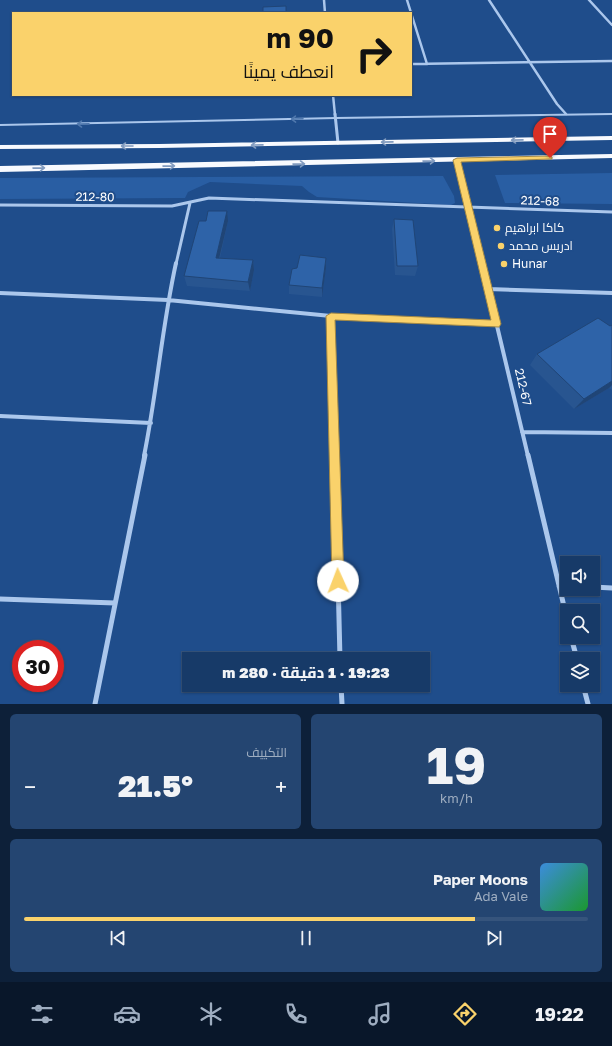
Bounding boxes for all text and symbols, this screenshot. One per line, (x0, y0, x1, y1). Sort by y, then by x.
text: 90 m (266, 21, 334, 54)
icon: right (348, 28, 400, 80)
text: انعطف يمينًا (243, 60, 334, 82)
one-way arrow (291, 115, 304, 123)
pin (533, 117, 567, 158)
one-way arrow (77, 120, 90, 127)
icon: arrive (539, 123, 561, 145)
one-way arrow (511, 136, 524, 144)
one-way arrow (381, 138, 394, 146)
one-way arrow (251, 141, 264, 148)
one-way arrow (121, 142, 134, 150)
one-way arrow (422, 157, 435, 165)
one-way arrow (292, 160, 305, 167)
one-way arrow (162, 162, 175, 170)
one-way arrow (32, 164, 45, 172)
street label: 212-80 (75, 189, 115, 204)
street label: 212-68 (520, 192, 560, 209)
place label: کاکا ابراهيم (505, 220, 564, 236)
marker: کاکا ابراهيم (492, 223, 502, 233)
place label: ادريس محمد (509, 238, 573, 253)
marker: ادريس محمد (496, 241, 506, 251)
place label: Hunar (512, 256, 548, 271)
marker: Hunar (499, 259, 509, 269)
street label: 212-67 (512, 367, 535, 407)
map controls (560, 556, 600, 692)
button: sound (560, 556, 600, 596)
position arrow (317, 560, 359, 602)
button: search (560, 604, 600, 644)
speed limit sign: 30 (12, 640, 64, 692)
button: layers (560, 652, 600, 692)
text: 19:23 · 1 دقيقة · 280 m (222, 663, 390, 681)
text: 19 (427, 733, 486, 795)
text: التكييف (246, 744, 287, 760)
text: 21.5° (118, 768, 193, 804)
text: − (24, 773, 36, 800)
text: + (275, 773, 287, 800)
text: km/h (440, 790, 473, 806)
text: Paper Moons (433, 870, 528, 888)
text: Ada Vale (474, 888, 528, 904)
icon: previous (107, 927, 129, 949)
icon: pause (295, 927, 317, 949)
icon: next (483, 927, 505, 949)
icon: filters (28, 1000, 56, 1028)
icon: car (113, 1000, 141, 1028)
icon: climate (197, 1000, 225, 1028)
icon: phone (282, 1000, 310, 1028)
icon: music (366, 1000, 394, 1028)
icon: directions (451, 1000, 479, 1028)
text: 19:22 (535, 1003, 584, 1025)

